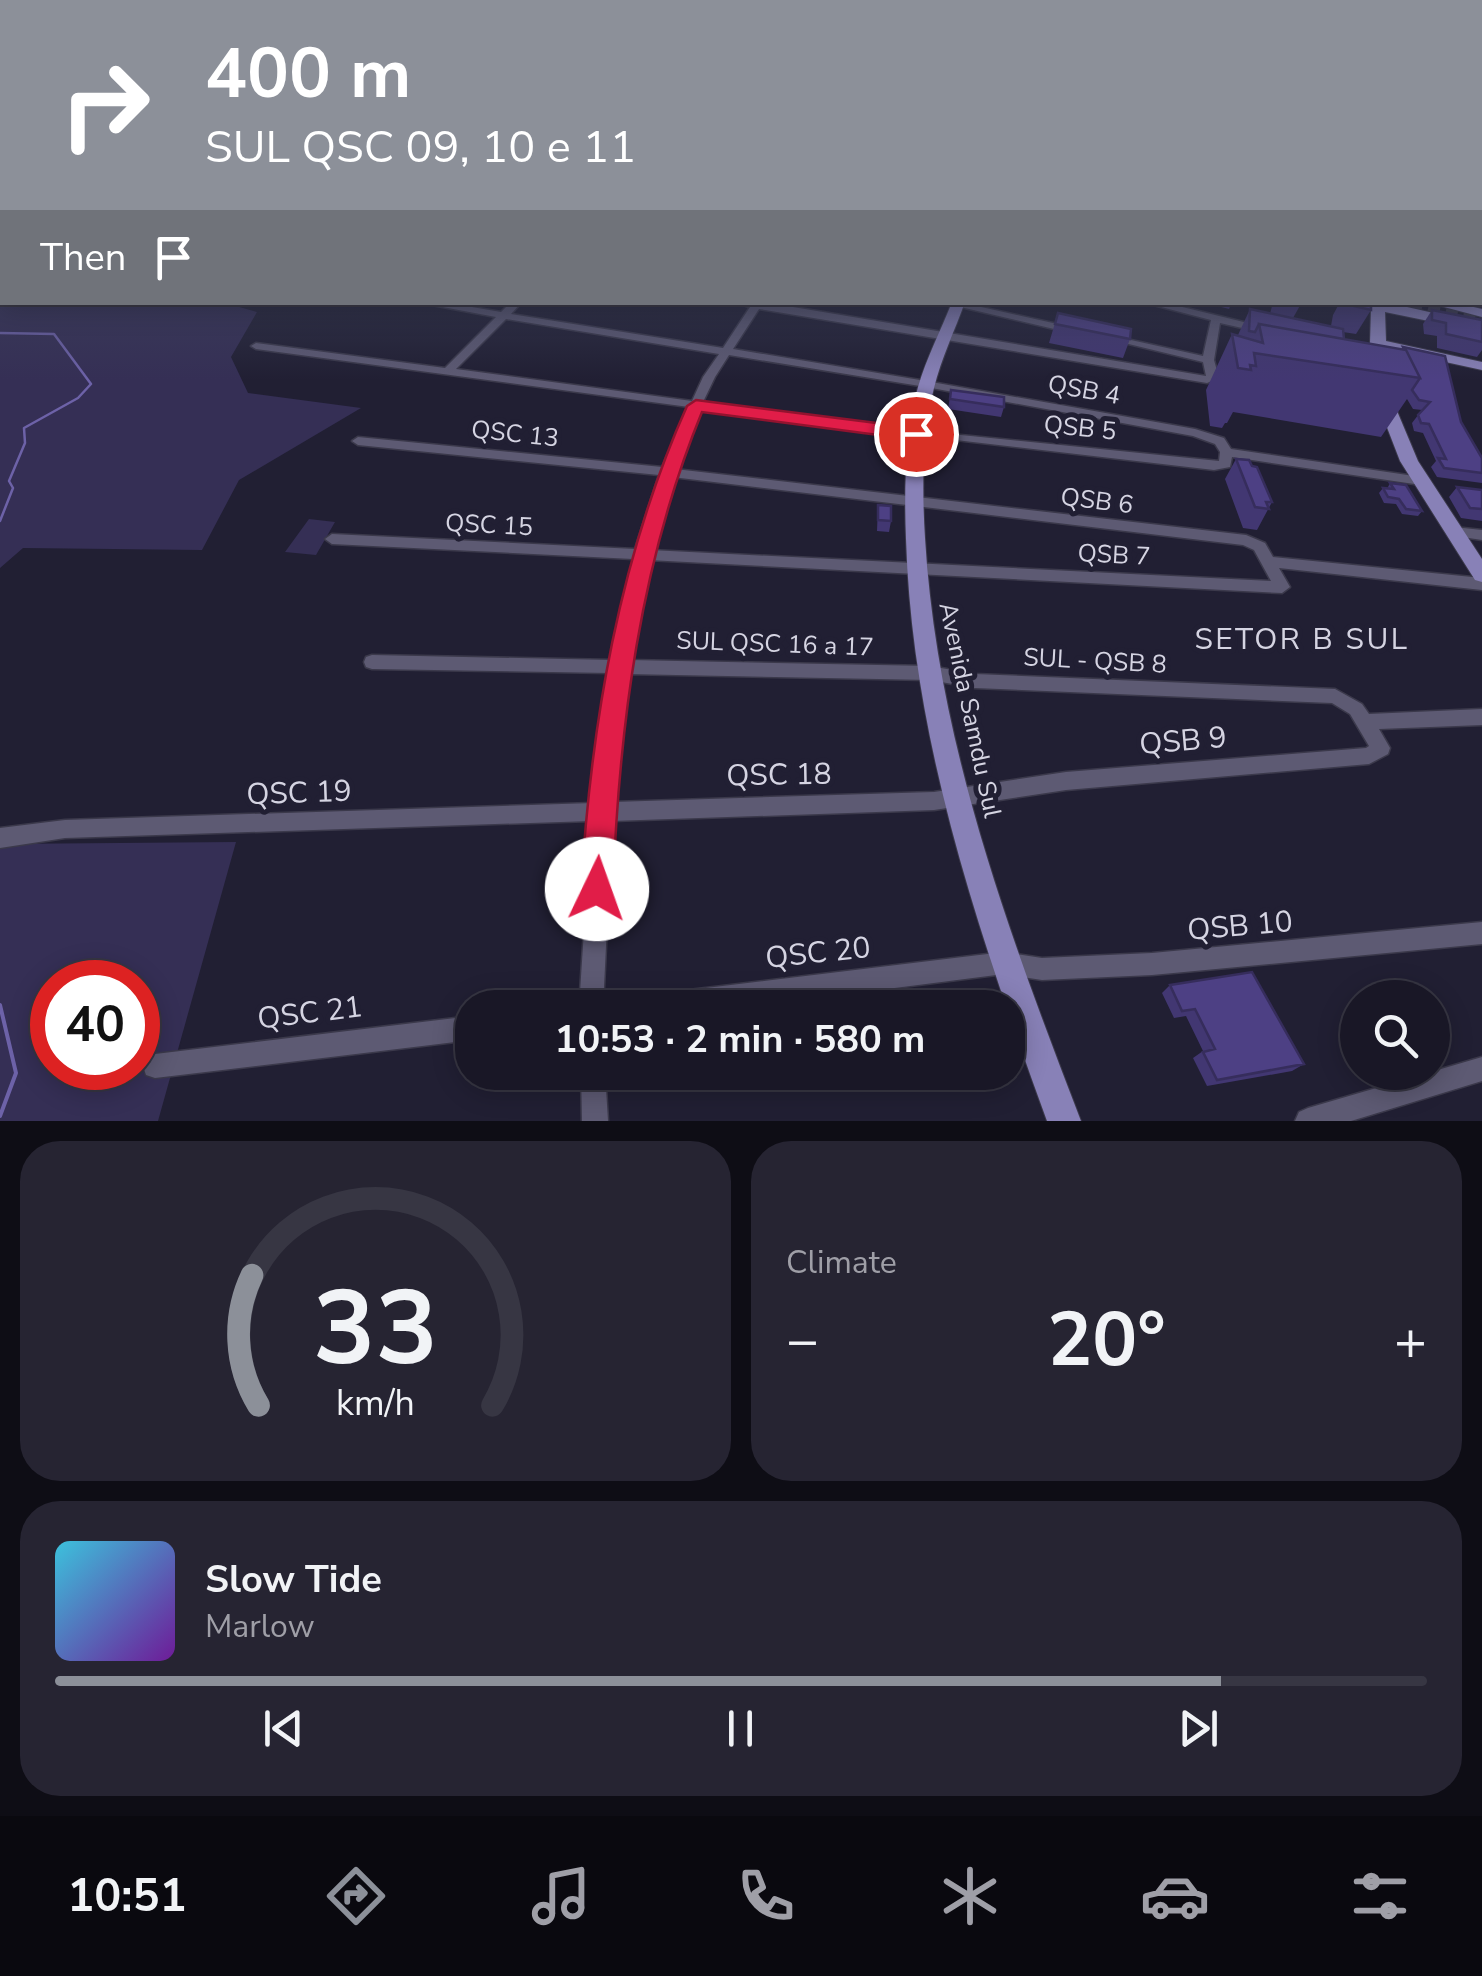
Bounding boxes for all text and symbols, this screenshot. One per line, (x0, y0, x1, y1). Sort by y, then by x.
text: 400 m (205, 26, 411, 122)
icon: right (40, 40, 170, 170)
text: SUL QSC 09, 10 e 11 (205, 117, 636, 178)
icon: arrive (146, 230, 201, 285)
text: Then (40, 232, 126, 283)
street label: QSB 4 (1045, 367, 1123, 413)
pin (874, 392, 959, 477)
icon: arrive (889, 407, 944, 462)
street label: QSB 5 (1042, 407, 1118, 449)
street label: QSC 13 (470, 413, 560, 455)
street label: QSB 6 (1059, 480, 1135, 522)
street label: QSC 15 (444, 506, 534, 544)
street label: QSB 7 (1077, 536, 1151, 574)
street label: Avenida Samdu Sul (931, 599, 1010, 822)
district label: SETOR B SUL (1194, 619, 1410, 660)
street label: SUL QSC 16 a 17 (676, 624, 874, 664)
street label: SUL - QSB 8 (1022, 640, 1168, 682)
street label: QSB 9 (1138, 717, 1228, 765)
street label: QSC 18 (726, 754, 832, 796)
street label: QSC 19 (246, 771, 352, 815)
position arrow (545, 837, 649, 941)
street label: QSB 10 (1186, 901, 1294, 951)
street label: QSC 20 (763, 927, 873, 979)
speed limit sign: 40 (30, 960, 160, 1090)
map controls (1340, 980, 1450, 1090)
button: search (1340, 980, 1450, 1090)
street label: QSC 21 (255, 986, 365, 1040)
text: 10:53 · 2 min · 580 m (555, 1014, 925, 1065)
text: Climate (786, 1241, 897, 1284)
text: 33 (313, 1258, 438, 1400)
text: 20° (1047, 1289, 1166, 1391)
text: − (786, 1303, 819, 1378)
text: + (1394, 1303, 1427, 1378)
text: km/h (336, 1379, 415, 1428)
text: Slow Tide (205, 1554, 382, 1605)
text: Marlow (205, 1605, 315, 1648)
icon: previous (256, 1701, 311, 1756)
icon: pause (713, 1701, 768, 1756)
icon: next (1171, 1701, 1226, 1756)
icon: directions (321, 1861, 391, 1931)
icon: music (526, 1861, 596, 1931)
icon: phone (731, 1861, 801, 1931)
icon: climate (935, 1861, 1005, 1931)
icon: car (1140, 1861, 1210, 1931)
icon: filters (1345, 1861, 1415, 1931)
text: 10:51 (67, 1866, 187, 1927)

